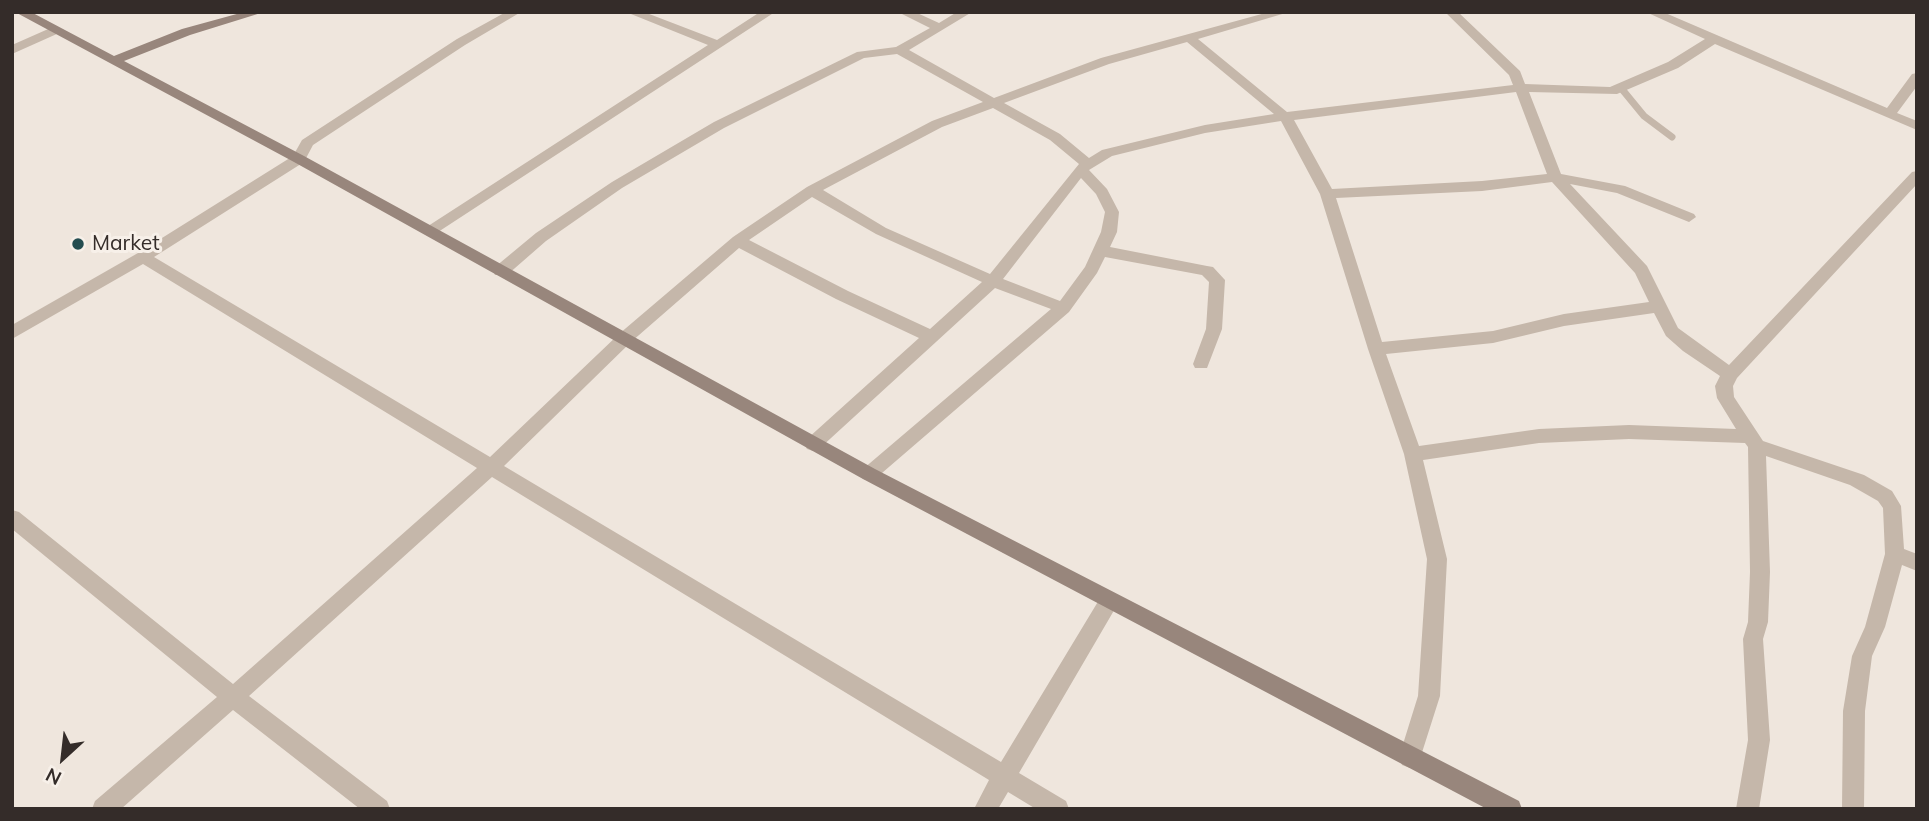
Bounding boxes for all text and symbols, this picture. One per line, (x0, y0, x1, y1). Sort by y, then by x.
place label: Market (92, 231, 160, 257)
marker: Market (70, 236, 86, 252)
north arrow (28, 723, 98, 793)
text: N (42, 763, 65, 791)

